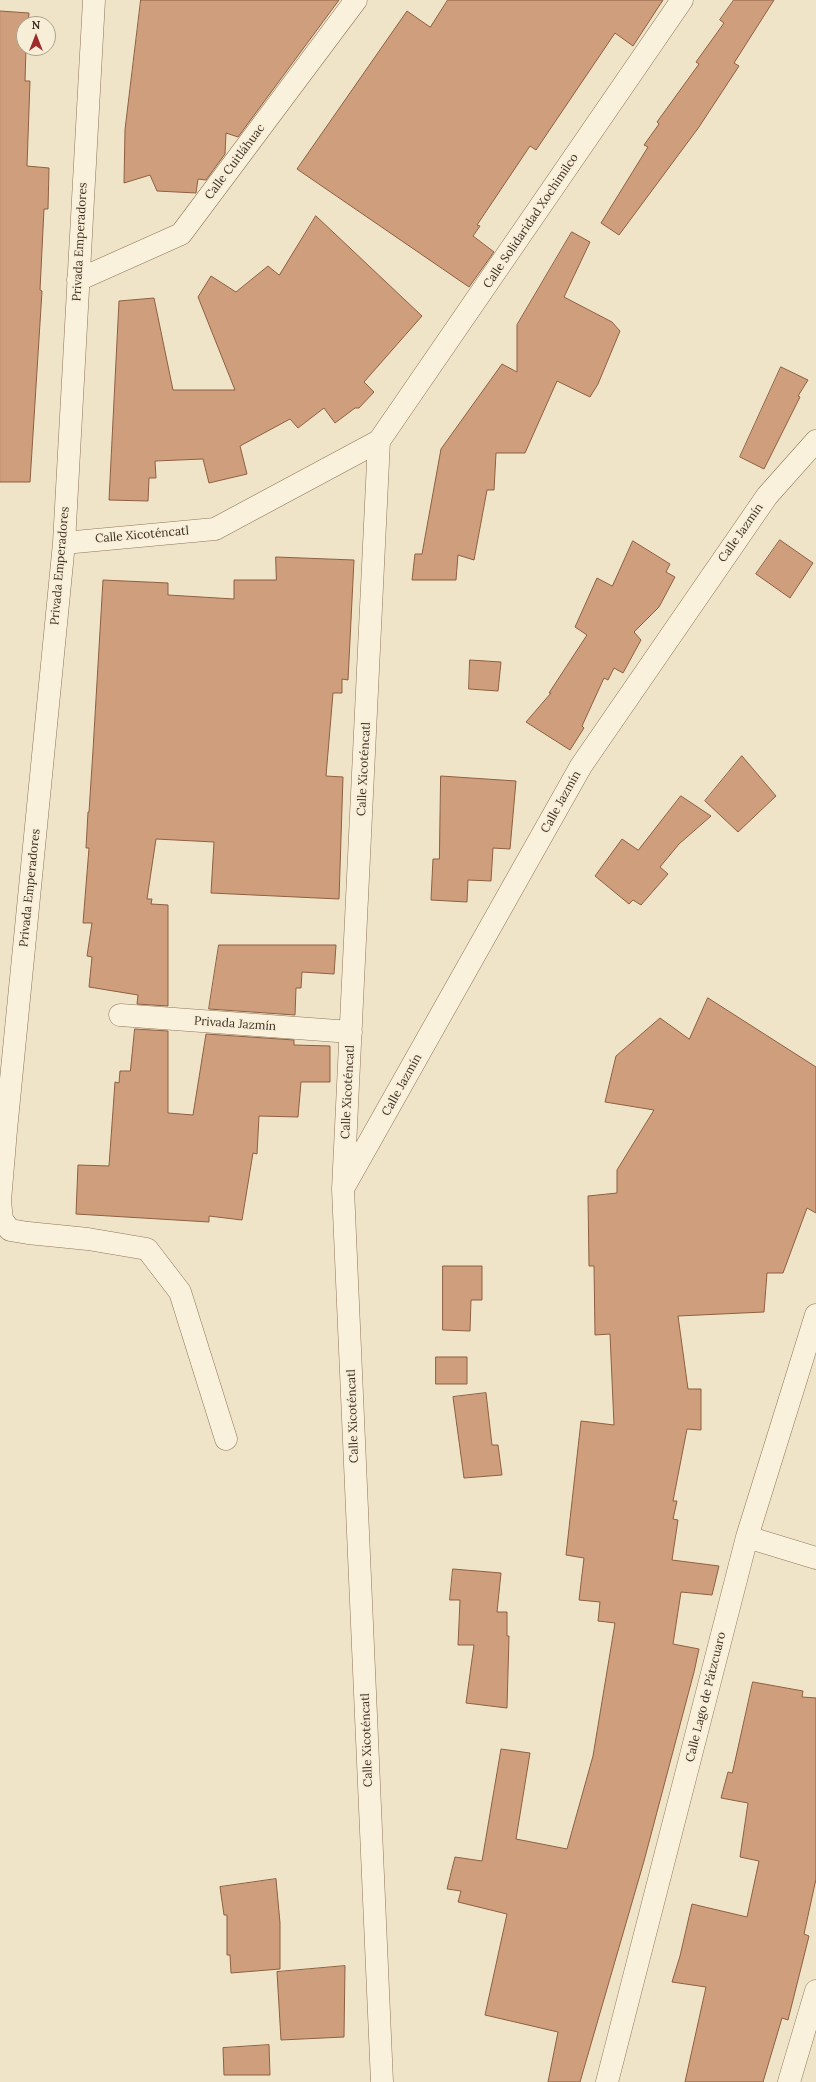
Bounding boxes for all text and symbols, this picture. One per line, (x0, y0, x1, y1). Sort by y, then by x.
north arrow (16, 16, 56, 56)
text: N (32, 18, 40, 32)
street label: Calle Cuitláhuac (202, 121, 268, 203)
street label: Calle Solidaridad Xochimilco (480, 151, 582, 291)
street label: Privada Emperadores (70, 182, 90, 302)
street label: Calle Jazmín (715, 501, 767, 565)
street label: Privada Emperadores (48, 506, 72, 626)
street label: Calle Xicoténcatl (95, 524, 189, 546)
street label: Calle Xicoténcatl (354, 722, 374, 816)
street label: Calle Jazmín (538, 768, 584, 836)
street label: Privada Emperadores (17, 828, 43, 948)
street label: Privada Jazmín (193, 1014, 277, 1034)
street label: Calle Xicoténcatl (338, 1045, 358, 1139)
street label: Calle Jazmín (379, 1051, 425, 1119)
street label: Calle Xicoténcatl (344, 1369, 362, 1463)
street label: Calle Lago de Pátzcuaro (683, 1630, 729, 1764)
street label: Calle Xicoténcatl (358, 1693, 376, 1787)

